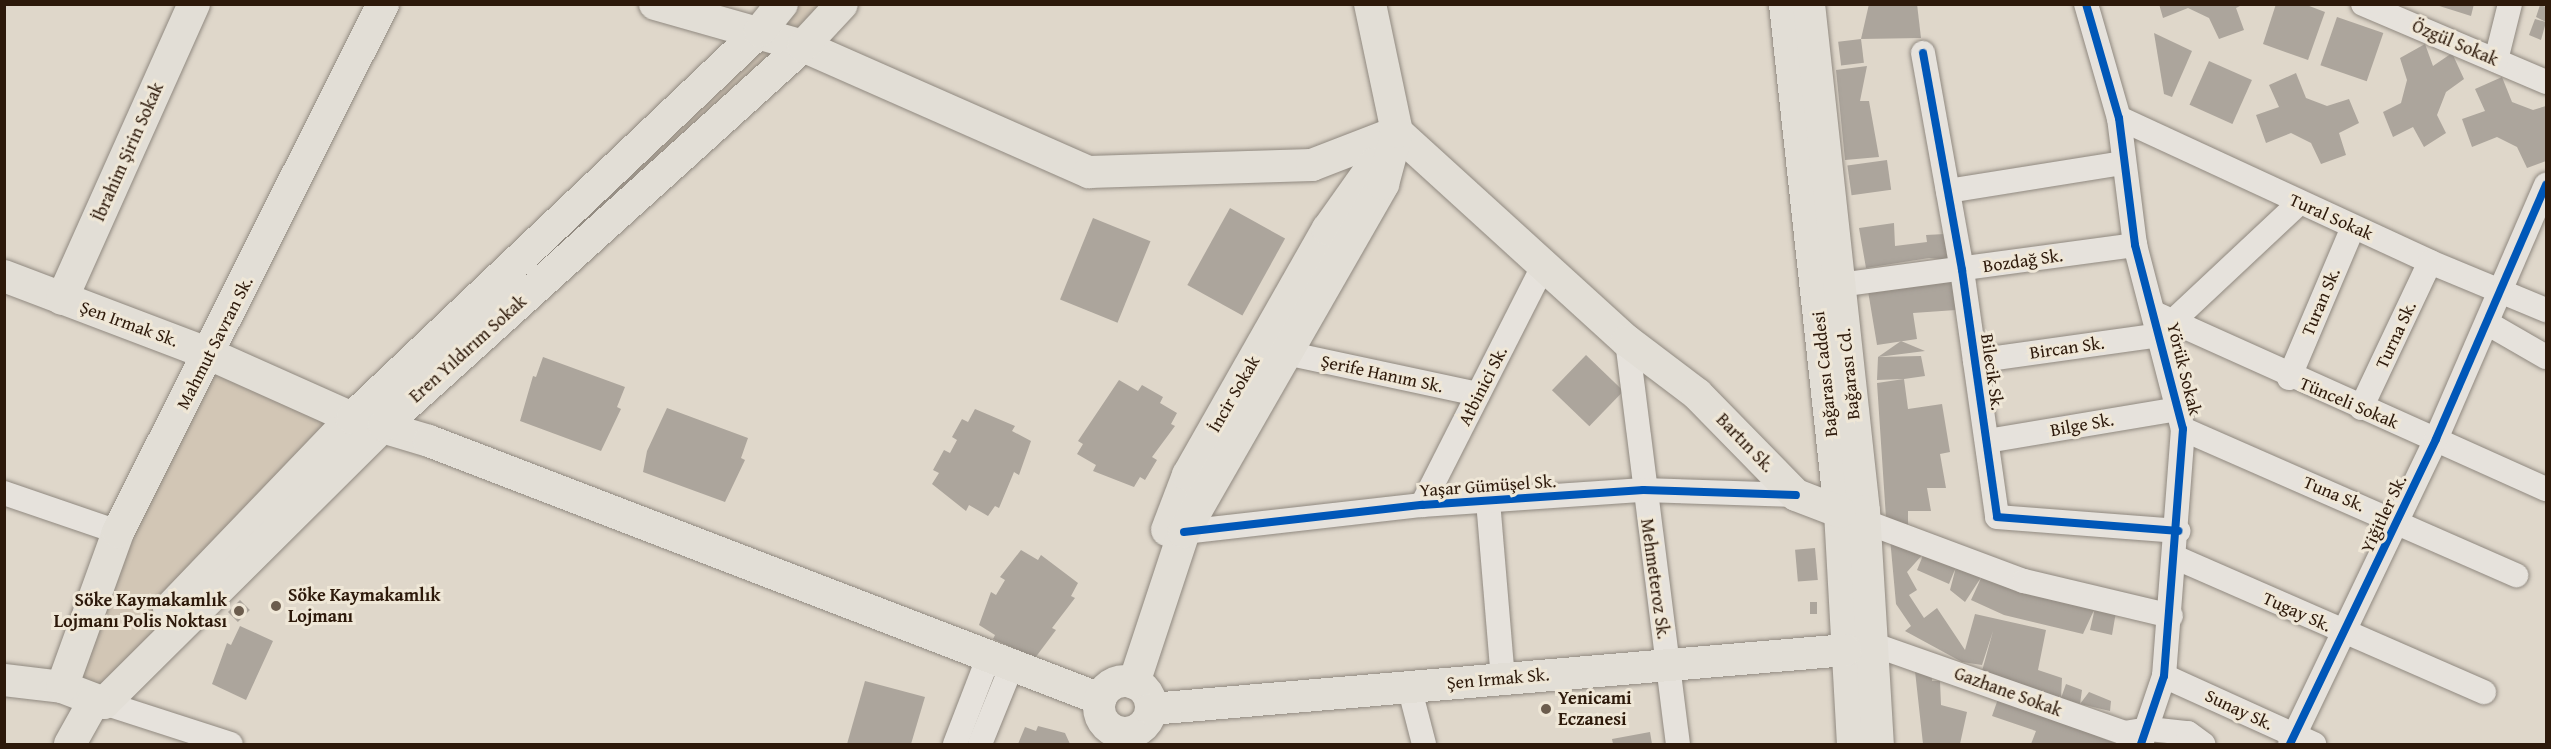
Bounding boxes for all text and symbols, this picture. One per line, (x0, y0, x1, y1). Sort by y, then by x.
street label: Özgül Sokak (2409, 15, 2501, 71)
street label: İbrahim Şirin Sokak (88, 79, 168, 225)
street label: Tural Sokak (2286, 189, 2376, 245)
street label: Bozdağ Sk. (1982, 245, 2064, 277)
street label: Turan Sk. (2297, 265, 2345, 339)
street label: Mahmut Savran Sk. (172, 273, 258, 413)
street label: Eren Yıldırım Sokak (405, 291, 531, 407)
street label: Şen Irmak Sk. (77, 296, 181, 352)
street label: Turna Sk. (2371, 298, 2421, 372)
street label: Bağarası Caddesi (1808, 310, 1842, 438)
street label: Yörük Sokak (2162, 320, 2206, 418)
street label: Bağarası Cd. (1833, 327, 1865, 421)
street label: Bilecik Sk. (1976, 332, 2008, 412)
street label: Bircan Sk. (2028, 332, 2106, 364)
street label: Atbinici Sk. (1454, 343, 1512, 429)
street label: Şerife Hanım Sk. (1319, 350, 1445, 398)
street label: İncir Sokak (1203, 352, 1265, 436)
street label: Tünceli Sokak (2296, 373, 2402, 433)
street label: Bartın Sk. (1712, 409, 1778, 477)
street label: Bilge Sk. (2049, 409, 2115, 441)
street label: Yaşar Gümüşel Sk. (1419, 470, 1557, 502)
street label: Tuna Sk. (2300, 471, 2368, 517)
street label: Yiğitler Sk. (2357, 472, 2411, 556)
street label: Mehmeteroz Sk. (1636, 517, 1674, 641)
place label: Söke Kaymakamlık Lojmanı (288, 585, 440, 628)
street label: Tugay Sk. (2259, 587, 2335, 637)
place label: Söke Kaymakamlık Lojmanı Polis Noktası (54, 590, 227, 632)
marker: Söke Kaymakamlık Lojmanı (269, 599, 283, 613)
marker: Söke Kaymakamlık Lojmanı Polis Noktası (232, 604, 246, 618)
street label: Gazhane Sokak (1951, 663, 2065, 721)
street label: Şen Irmak Sk. (1446, 664, 1550, 694)
street label: Sunay Sk. (2202, 685, 2276, 735)
place label: Yenicami Eczanesi (1558, 688, 1632, 730)
marker: Yenicami Eczanesi (1539, 702, 1553, 716)

